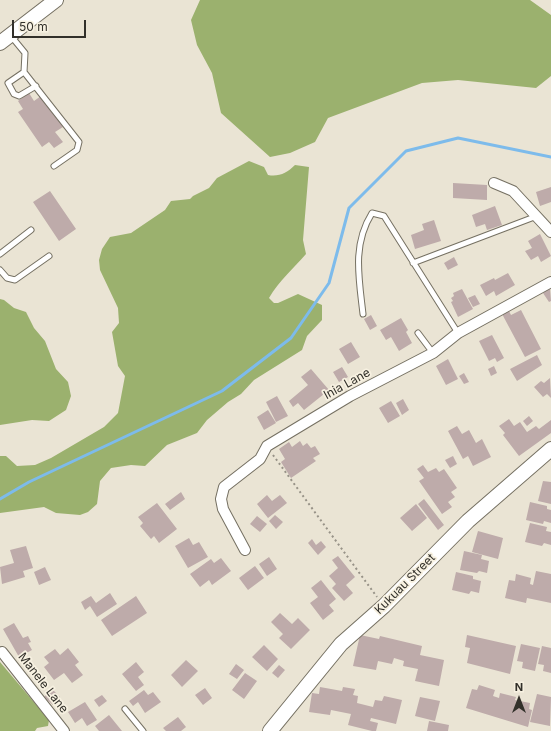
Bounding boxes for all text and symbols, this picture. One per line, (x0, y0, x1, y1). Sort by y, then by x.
scale bar (14, 12, 88, 38)
text: 50 m (19, 19, 48, 34)
street label: Inia Lane (321, 365, 373, 403)
street label: Kukuau Street (372, 551, 438, 617)
street label: Manele Lane (15, 650, 71, 716)
north arrow (499, 679, 539, 719)
text: N (515, 680, 523, 694)

